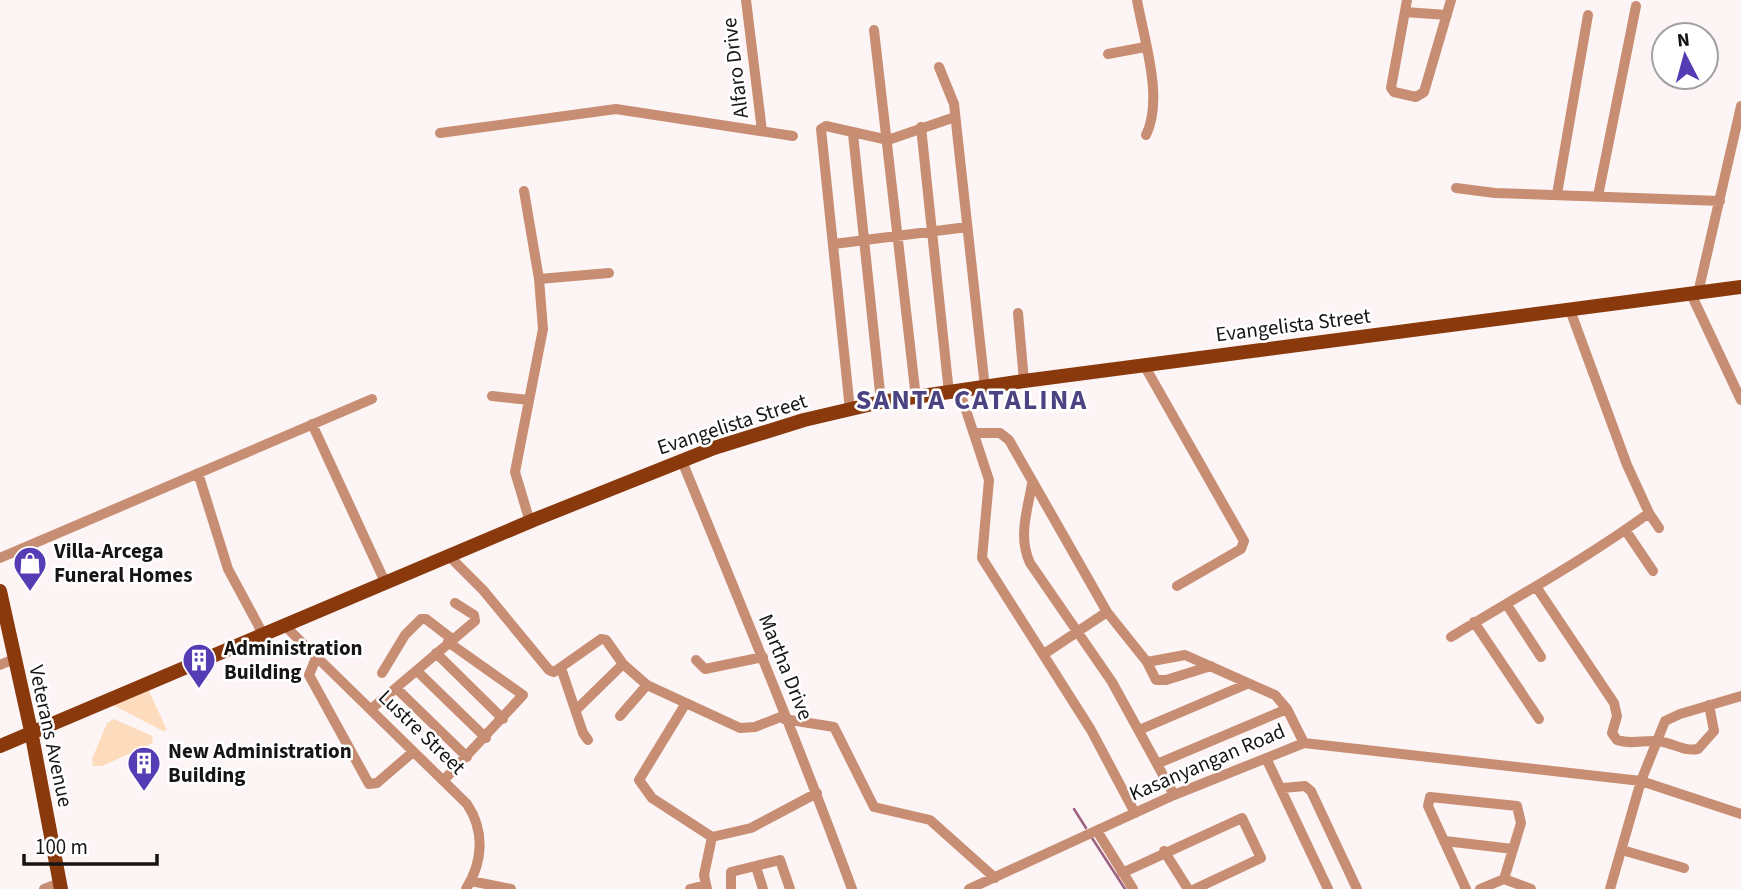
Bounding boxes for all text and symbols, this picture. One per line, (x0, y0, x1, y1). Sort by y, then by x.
street label: Alfaro Drive (714, 16, 756, 120)
north arrow (1650, 21, 1720, 91)
text: N (1676, 26, 1691, 55)
street label: Evangelista Street (1214, 301, 1372, 349)
district label: SANTA CATALINA (856, 380, 1088, 420)
street label: Evangelista Street (653, 386, 811, 462)
place label: Villa-Arcega Funeral Homes (53, 536, 192, 590)
shop icon: Villa-Arcega Funeral Homes (11, 544, 49, 593)
street label: Martha Drive (751, 609, 821, 725)
place label: Administration Building (223, 633, 363, 687)
building icon: Administration Building (180, 641, 218, 690)
street label: Veterans Avenue (21, 662, 81, 810)
street label: Lustre Street (372, 683, 472, 781)
street label: Kasanyangan Road (1124, 716, 1290, 808)
place label: New Administration Building (168, 736, 352, 790)
building icon: New Administration Building (125, 744, 163, 793)
scale bar (24, 822, 158, 866)
text: 100 m (35, 832, 88, 862)

